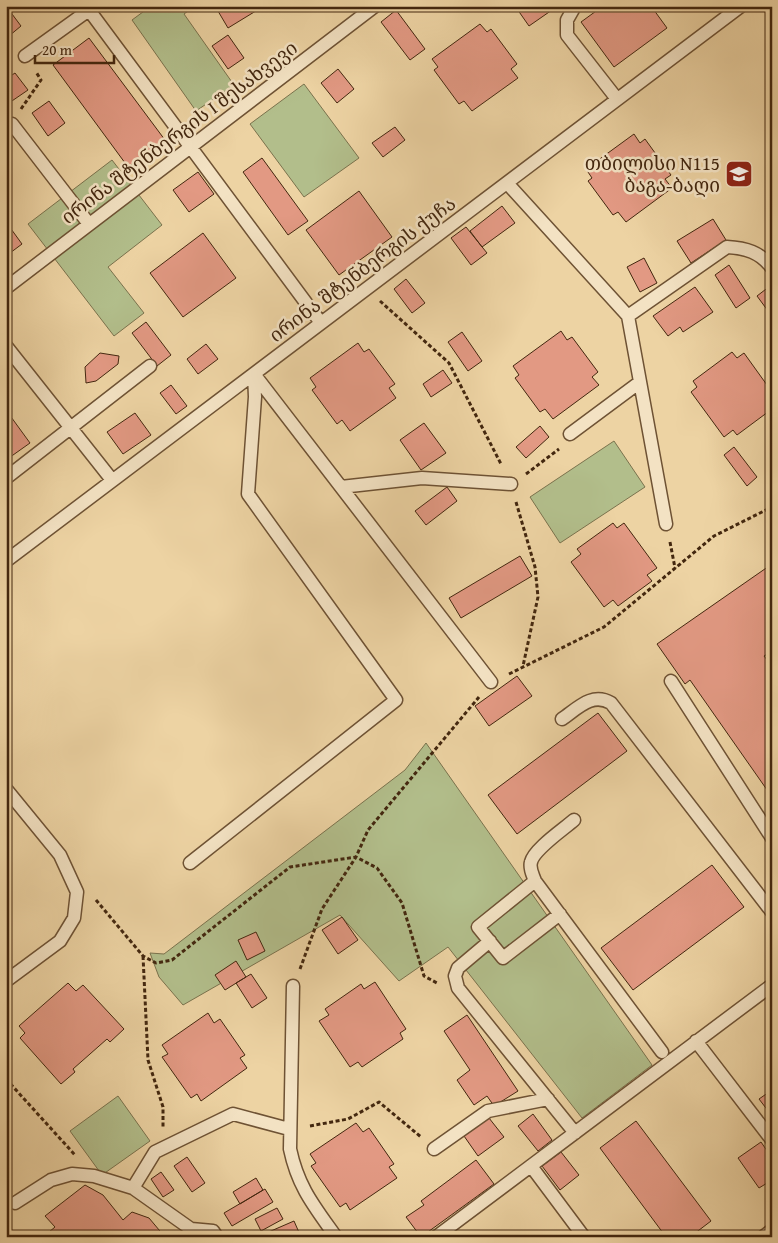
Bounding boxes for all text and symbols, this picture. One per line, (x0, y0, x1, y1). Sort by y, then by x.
scale bar (35, 32, 114, 64)
street label: ირინა შტენბერგის I შესახვევი (55, 34, 303, 230)
text: 20 m (42, 39, 73, 60)
place label: თბილისი N115 ბაგა-ბაღი (585, 149, 720, 199)
school or university icon: თბილისი N115 ბაგა-ბაღი (724, 159, 754, 189)
street label: ირინა შტენბერგის ქუჩა (263, 189, 461, 349)

